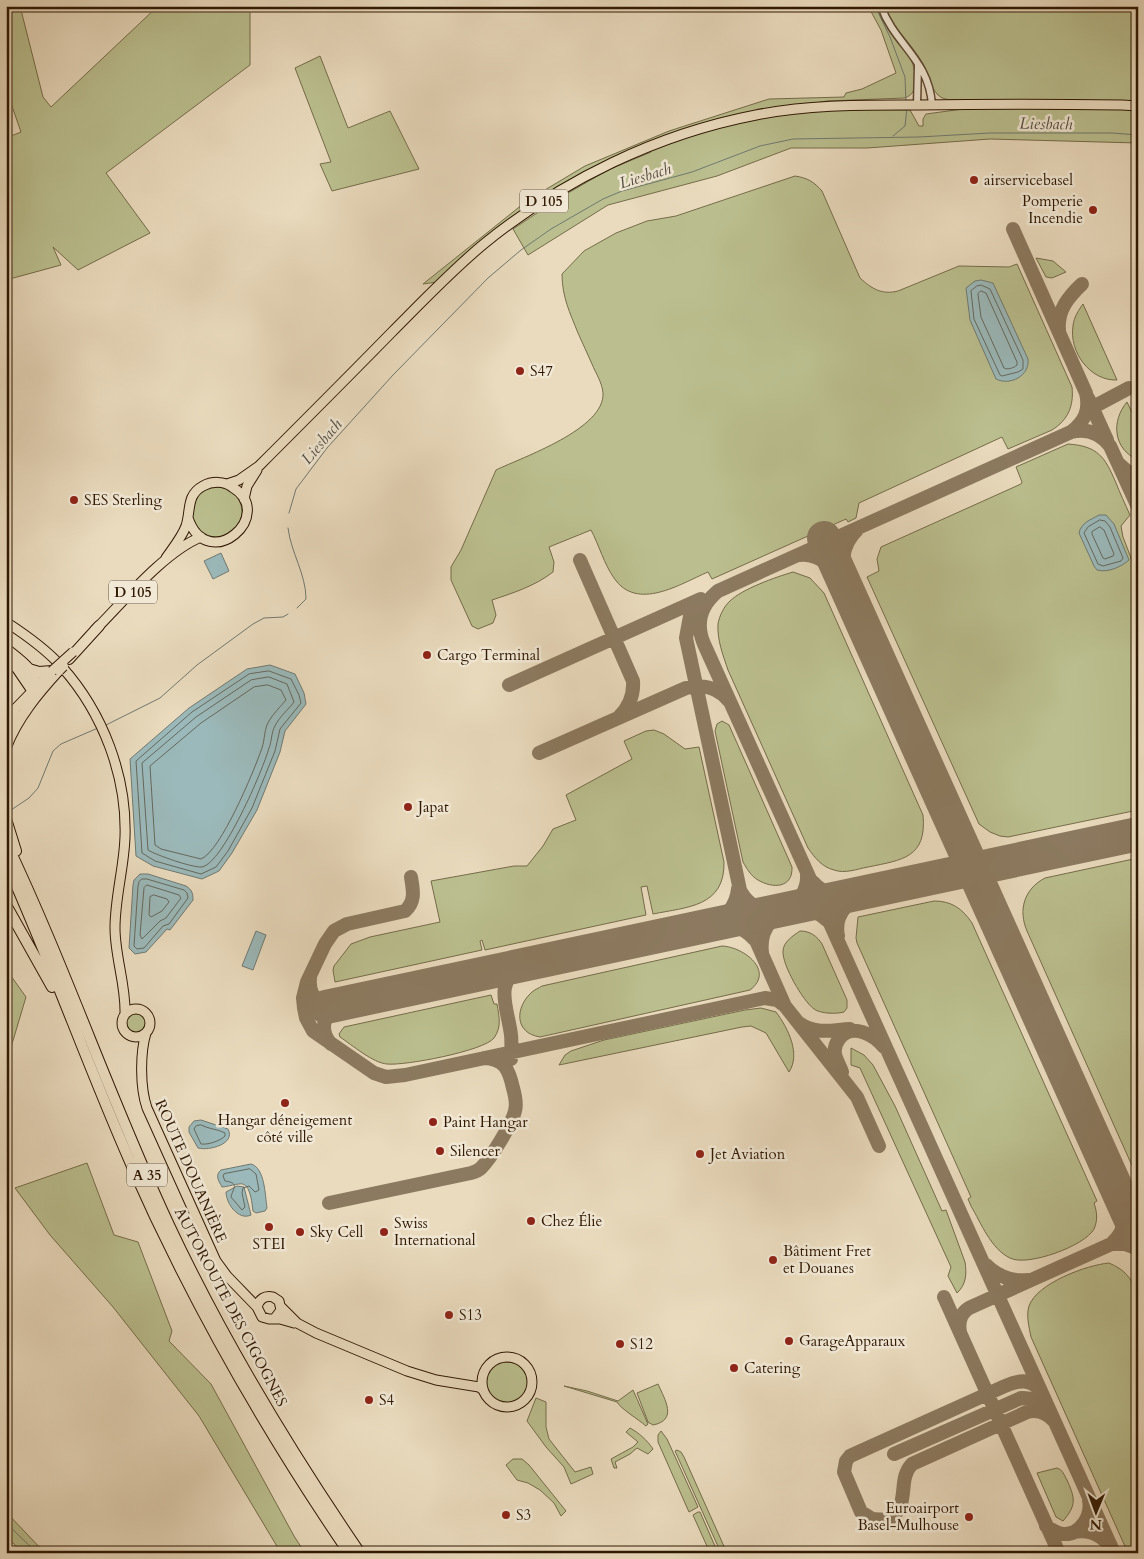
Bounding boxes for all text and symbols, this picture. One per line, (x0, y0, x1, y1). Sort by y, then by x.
water label: Liesbach (1019, 113, 1073, 135)
water label: Liesbach (617, 158, 674, 194)
place label: airservicebasel (984, 170, 1073, 190)
marker: airservicebasel (968, 174, 980, 186)
road number: D 105 (520, 190, 568, 212)
place label: Pomperie Incendie (1022, 191, 1083, 228)
marker: Pomperie Incendie (1087, 204, 1099, 216)
place label: S47 (530, 361, 553, 381)
marker: S47 (514, 365, 526, 377)
water label: Liesbach (296, 414, 347, 469)
place label: SES Sterling (84, 490, 162, 510)
marker: SES Sterling (68, 494, 80, 506)
road number: D 105 (109, 580, 157, 604)
place label: Cargo Terminal (437, 645, 540, 665)
marker: Cargo Terminal (421, 649, 433, 661)
place label: Japat (416, 797, 449, 817)
marker: Japat (402, 801, 414, 813)
street label: ROUTE DOUANIÈRE (150, 1096, 232, 1246)
marker: Hangar déneigement côté ville (279, 1097, 291, 1109)
place label: Hangar déneigement côté ville (218, 1110, 352, 1147)
place label: Paint Hangar (443, 1112, 528, 1132)
marker: Paint Hangar (427, 1116, 439, 1128)
place label: Silencer (450, 1141, 501, 1161)
place label: Jet Aviation (708, 1144, 786, 1164)
marker: Silencer (434, 1145, 446, 1157)
marker: Jet Aviation (694, 1148, 706, 1160)
road number: A 35 (127, 1164, 167, 1186)
street label: AUTOROUTE DES CIGOGNES (170, 1204, 292, 1410)
place label: Chez Élie (541, 1211, 603, 1231)
place label: Swiss International (394, 1213, 476, 1250)
marker: Chez Élie (525, 1215, 537, 1227)
marker: STEI (263, 1221, 275, 1233)
place label: Sky Cell (310, 1222, 364, 1242)
marker: Sky Cell (294, 1226, 306, 1238)
marker: Swiss International (378, 1226, 390, 1238)
place label: STEI (253, 1234, 285, 1254)
place label: Bâtiment Fret et Douanes (783, 1241, 871, 1278)
marker: Bâtiment Fret et Douanes (767, 1254, 779, 1266)
place label: S13 (459, 1305, 482, 1325)
marker: S13 (443, 1309, 455, 1321)
place label: GarageApparaux (799, 1331, 906, 1351)
place label: S12 (630, 1334, 653, 1354)
marker: GarageApparaux (783, 1335, 795, 1347)
marker: S12 (614, 1338, 626, 1350)
place label: Catering (744, 1358, 801, 1378)
marker: Catering (728, 1362, 740, 1374)
place label: S4 (379, 1390, 395, 1410)
marker: S4 (363, 1394, 375, 1406)
north arrow (1072, 1486, 1122, 1536)
place label: Euroairport Basel-Mulhouse (857, 1498, 959, 1535)
place label: S3 (516, 1505, 531, 1525)
marker: S3 (500, 1509, 512, 1521)
marker: Euroairport Basel-Mulhouse (963, 1511, 975, 1523)
text: N (1090, 1515, 1102, 1534)

